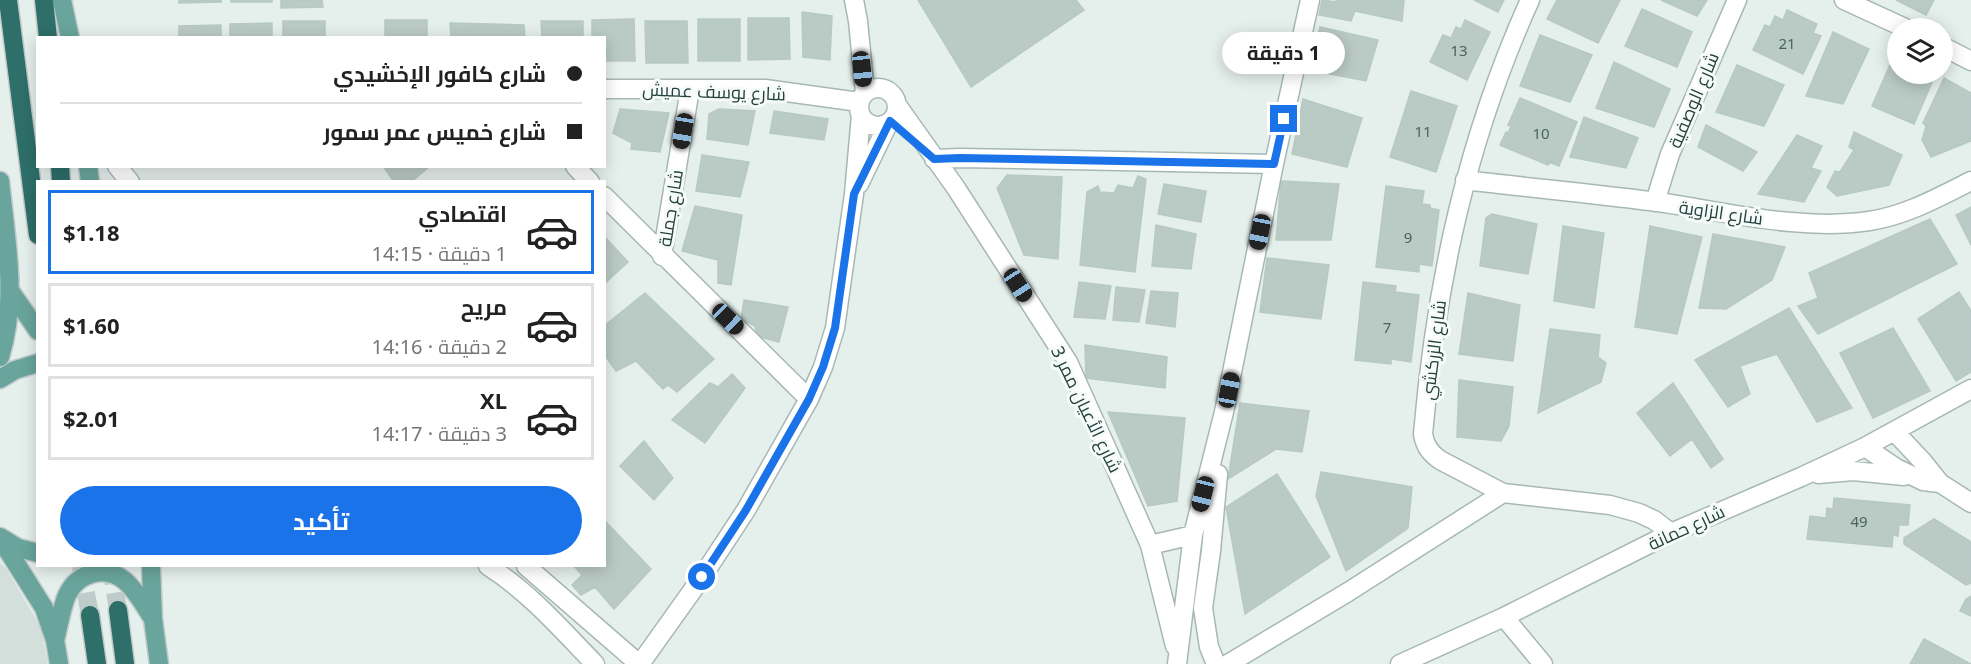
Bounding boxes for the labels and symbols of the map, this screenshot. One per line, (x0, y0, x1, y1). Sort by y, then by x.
callout: 1 دقيقة (1222, 32, 1346, 74)
house number: 21 (1778, 33, 1796, 53)
house number: 13 (1450, 40, 1468, 60)
street label: شارع الوصفية (1662, 49, 1725, 152)
car (851, 50, 873, 88)
street label: شارع يوسف عميش (642, 76, 786, 107)
route end (1270, 105, 1297, 132)
car (671, 112, 695, 150)
house number: 11 (1414, 121, 1432, 141)
house number: 10 (1532, 123, 1550, 143)
street label: شارع جملة (652, 168, 689, 248)
street label: شارع الزاوية (1677, 194, 1765, 231)
car (1248, 213, 1272, 251)
house number: 9 (1404, 227, 1412, 247)
car (1001, 265, 1035, 305)
street label: شارع الزركشي (1415, 299, 1453, 402)
car (709, 300, 747, 338)
house number: 7 (1383, 317, 1391, 337)
street label: شارع الأعيان ممر 3 (1045, 342, 1128, 477)
car (1217, 371, 1241, 409)
car (1190, 474, 1216, 514)
street label: شارع حمانة (1644, 499, 1729, 556)
house number: 49 (1850, 511, 1868, 531)
route start (688, 563, 715, 590)

